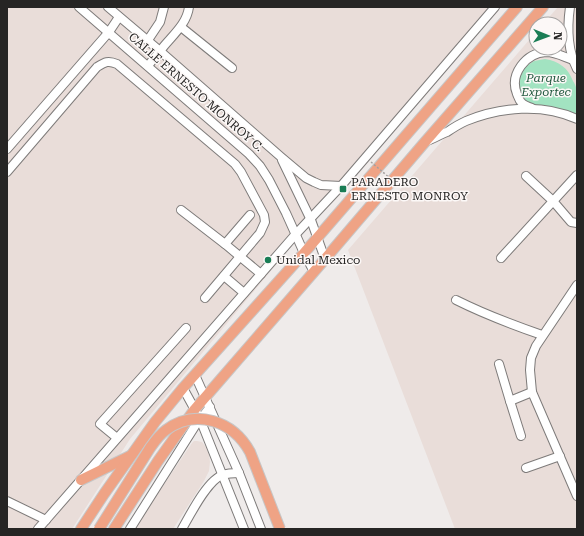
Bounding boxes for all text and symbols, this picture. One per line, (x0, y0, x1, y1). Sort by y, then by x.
north arrow (528, 16, 568, 56)
street label: CALLE ERNESTO MONROY C. (126, 30, 266, 154)
text: N (551, 32, 564, 41)
park label: Parque Exportec (520, 71, 572, 99)
place label: PARADERO ERNESTO MONROY (351, 175, 469, 203)
marker: PARADERO ERNESTO MONROY (338, 184, 348, 194)
place label: Unidal Mexico (276, 253, 360, 267)
marker: Unidal Mexico (263, 255, 273, 265)

